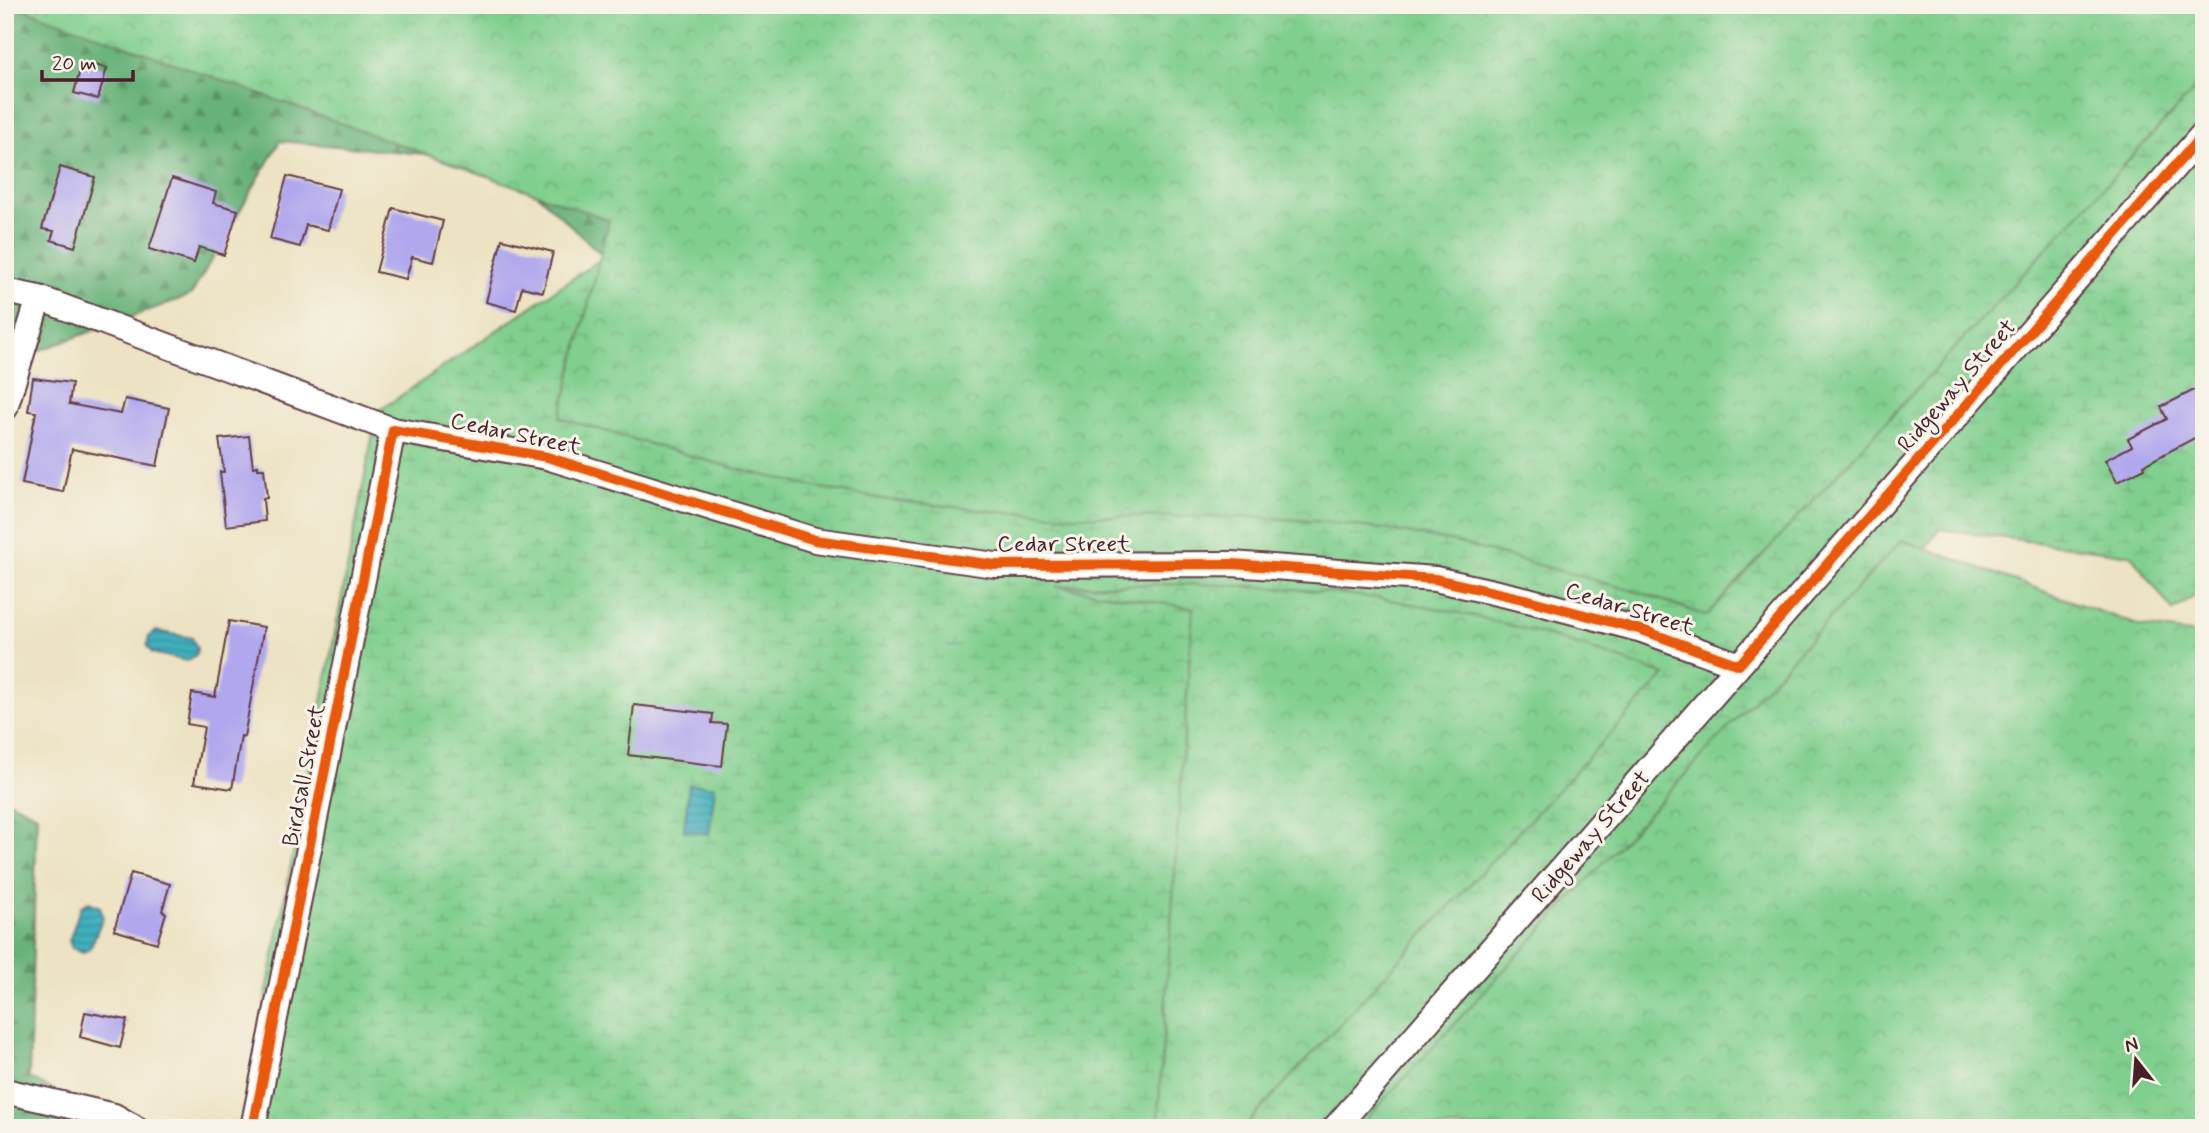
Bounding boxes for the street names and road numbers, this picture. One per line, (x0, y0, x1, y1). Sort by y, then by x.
street label: Ridgeway Street (1891, 313, 2025, 461)
street label: Cedar Street (447, 406, 584, 464)
street label: Cedar Street (997, 530, 1131, 560)
street label: Cedar Street (1561, 576, 1698, 644)
street label: Birdsall Street (276, 701, 334, 849)
street label: Ridgeway Street (1525, 764, 1659, 912)

